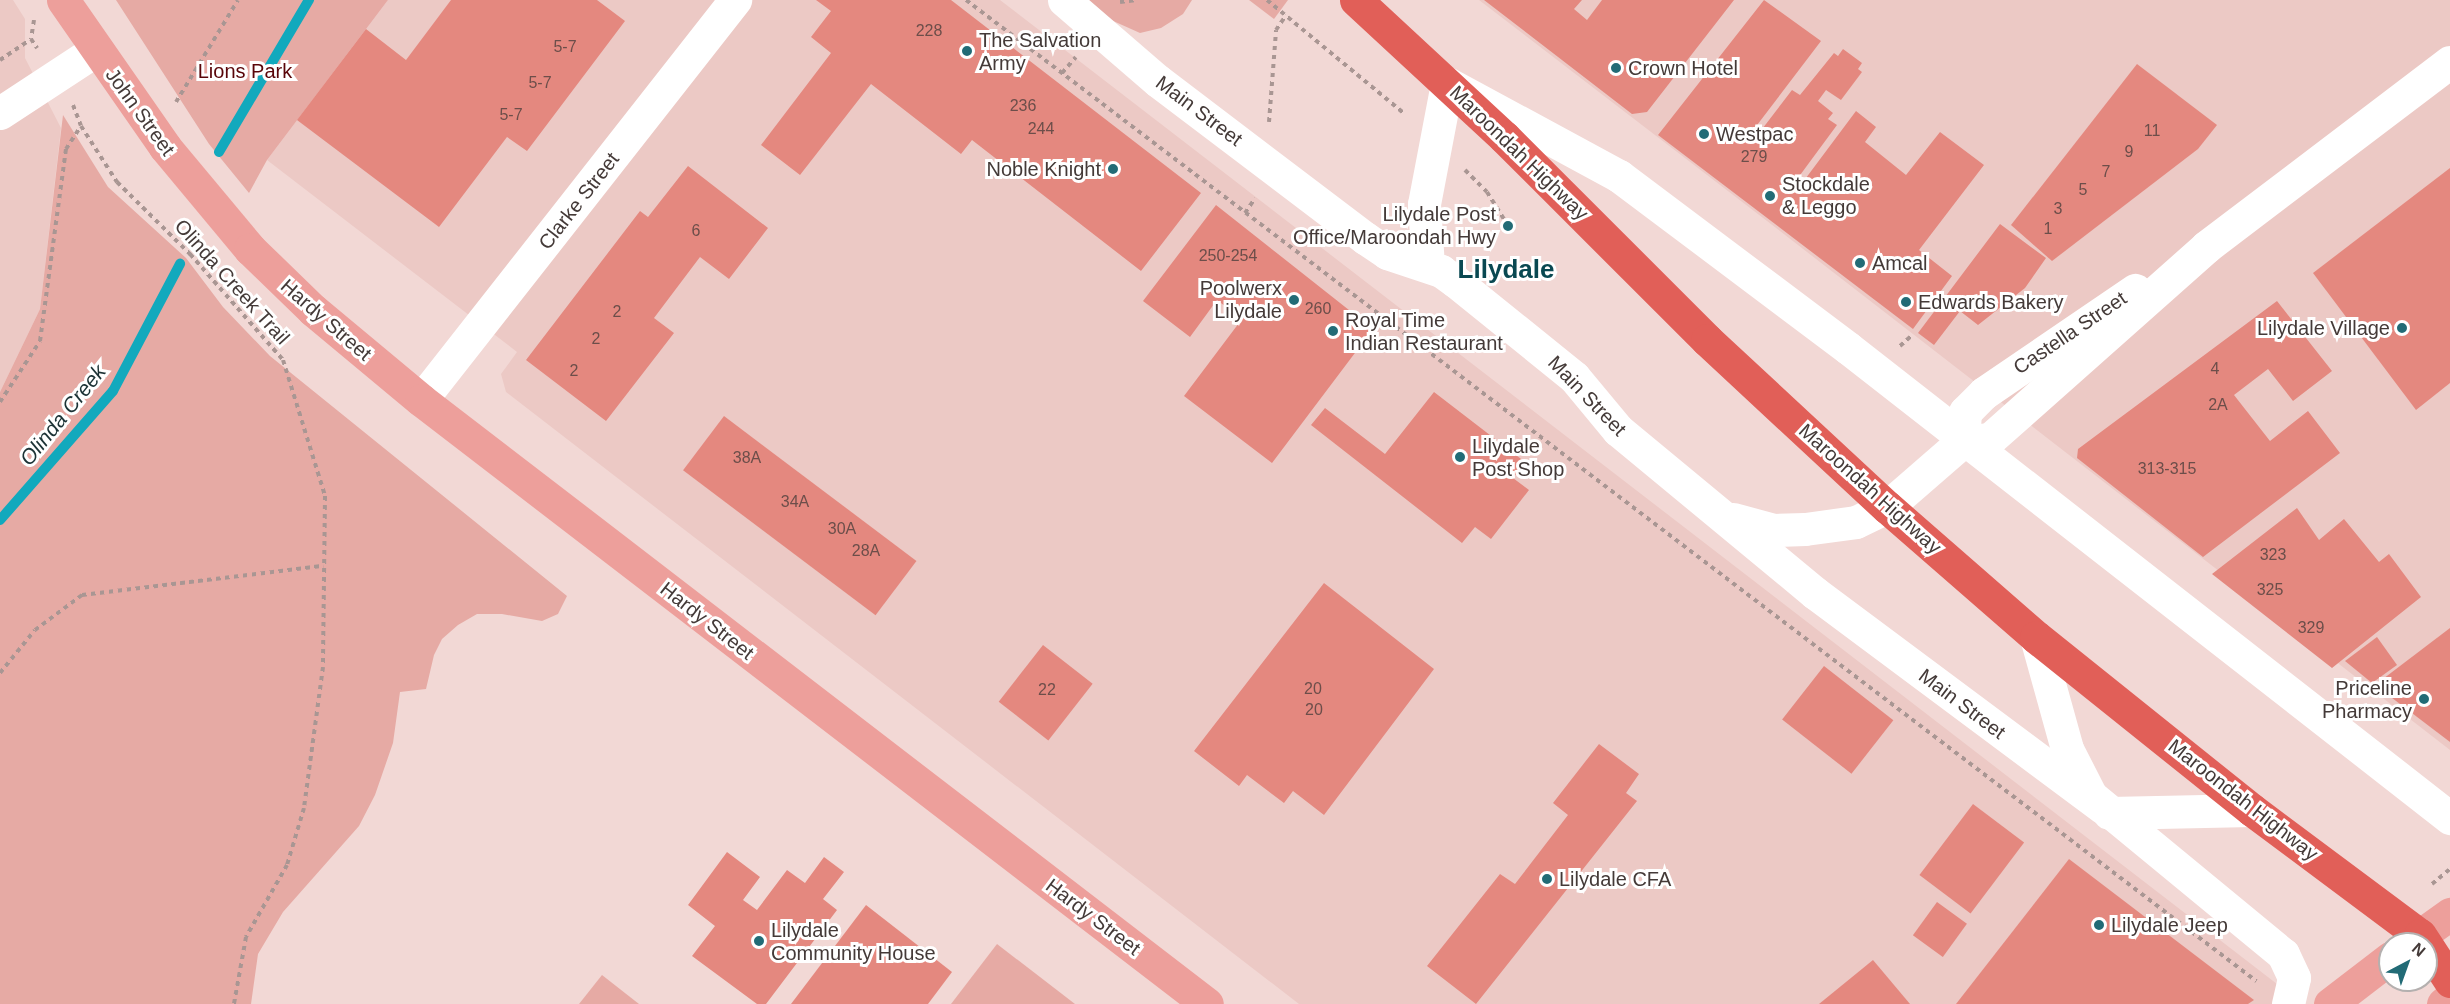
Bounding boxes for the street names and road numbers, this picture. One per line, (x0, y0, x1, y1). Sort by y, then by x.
street label: John Street (100, 64, 180, 160)
street label: Main Street (1151, 71, 1247, 151)
street label: Maroondah Highway (1445, 81, 1593, 225)
street label: Clarke Street (534, 148, 624, 254)
street label: Olinda Creek Trail (169, 214, 295, 350)
street label: Hardy Street (276, 274, 376, 366)
street label: Castella Street (2009, 286, 2131, 380)
street label: Main Street (1543, 351, 1631, 441)
street label: Maroondah Highway (1794, 419, 1946, 559)
street label: Hardy Street (655, 577, 759, 665)
street label: Main Street (1914, 664, 2010, 744)
street label: Maroondah Highway (2163, 734, 2323, 866)
street label: Hardy Street (1041, 874, 1145, 960)

